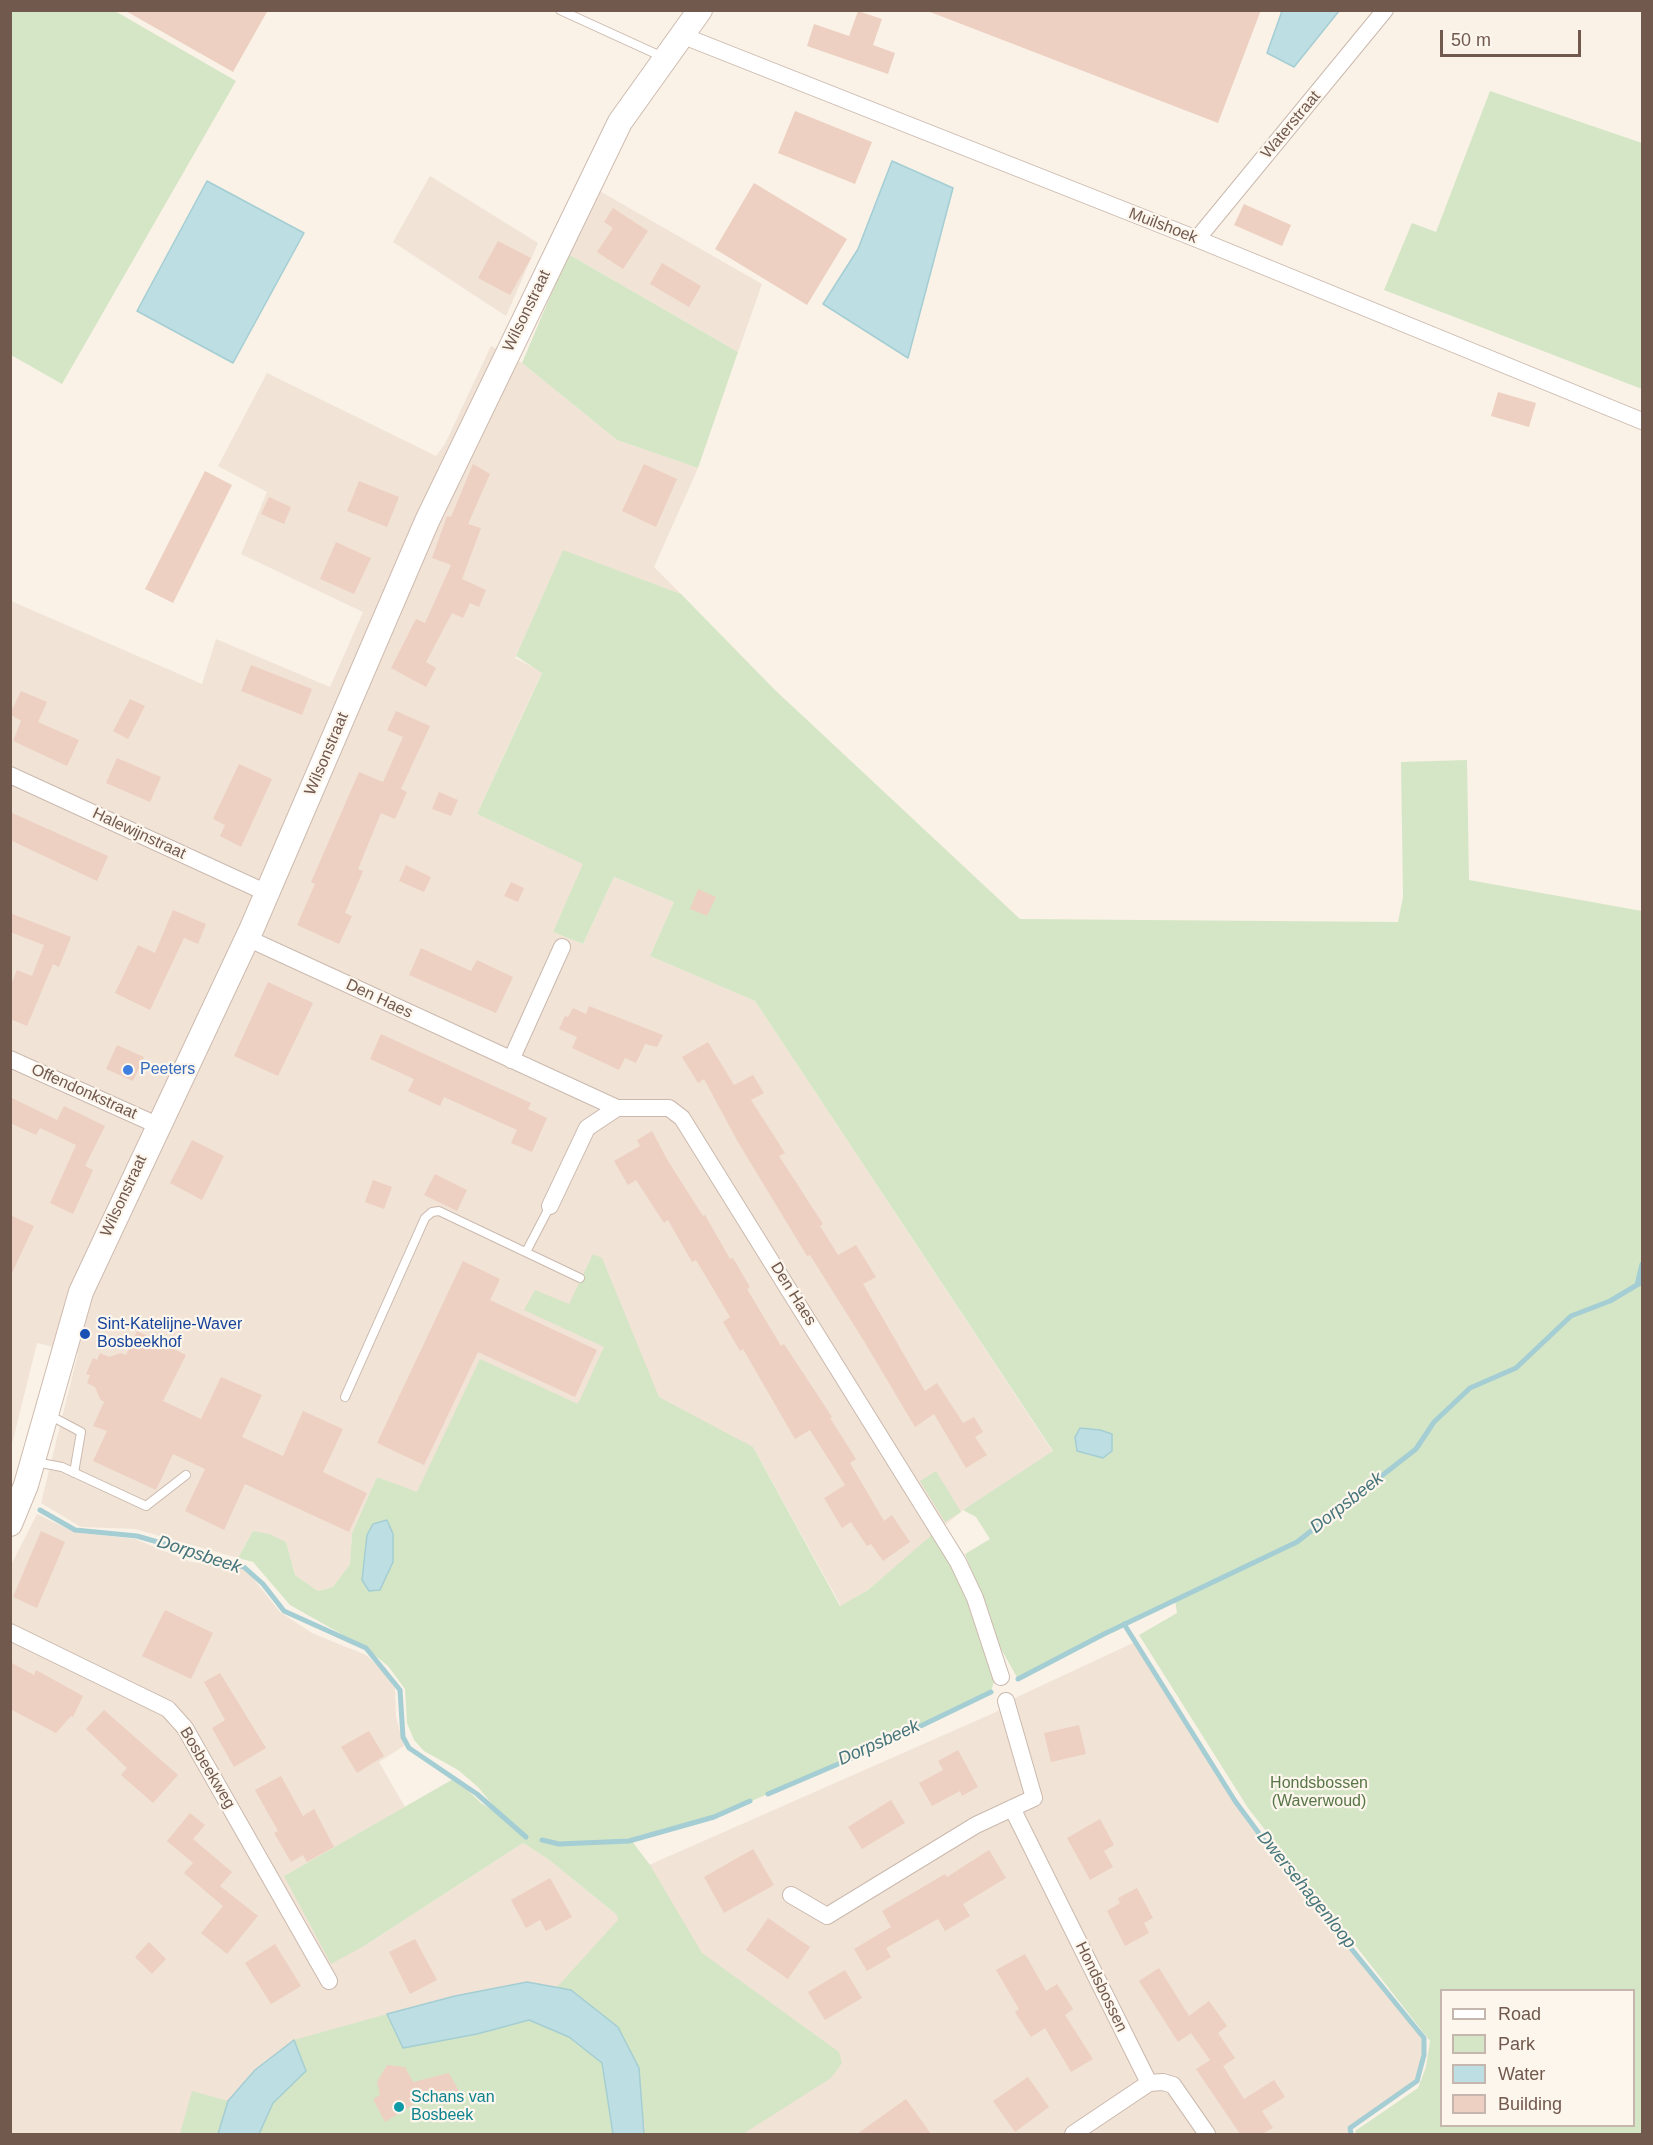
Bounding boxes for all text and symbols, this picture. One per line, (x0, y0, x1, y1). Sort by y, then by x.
scale bar (1443, 18, 1584, 56)
text: 50 m (1451, 30, 1491, 50)
street label: Waterstraat (1257, 87, 1325, 163)
street label: Muilshoek (1126, 204, 1200, 248)
street label: Wilsonstraat (499, 267, 555, 355)
street label: Wilsonstraat (301, 710, 353, 798)
street label: Halewijnstraat (89, 804, 189, 864)
street label: Den Haes (343, 975, 415, 1023)
street label: Offendonkstraat (28, 1060, 140, 1124)
place label: Peeters (140, 1060, 195, 1080)
marker: Peeters (121, 1063, 135, 1077)
street label: Wilsonstraat (97, 1152, 151, 1240)
street label: Den Haes (766, 1259, 820, 1329)
place label: Sint-Katelijne-Waver Bosbeekhof (97, 1315, 242, 1353)
marker: Sint-Katelijne-Waver Bosbeekhof (78, 1327, 92, 1341)
water label: Dorpsbeek (1306, 1468, 1388, 1538)
water label: Dorpsbeek (154, 1531, 244, 1579)
water label: Dorpsbeek (835, 1715, 923, 1771)
street label: Bosbeekweg (175, 1724, 239, 1812)
park label: Hondsbossen (Waverwoud) (1270, 1774, 1368, 1812)
water label: Dwersehagenloop (1252, 1827, 1360, 1953)
street label: Hondsbossen (1071, 1939, 1131, 2035)
legend (1440, 1989, 1635, 2127)
text: Road (1498, 2004, 1541, 2024)
text: Park (1498, 2034, 1535, 2054)
text: Water (1498, 2064, 1545, 2084)
place label: Schans van Bosbeek (411, 2088, 495, 2126)
text: Building (1498, 2094, 1562, 2114)
marker: Schans van Bosbeek (392, 2100, 406, 2114)

